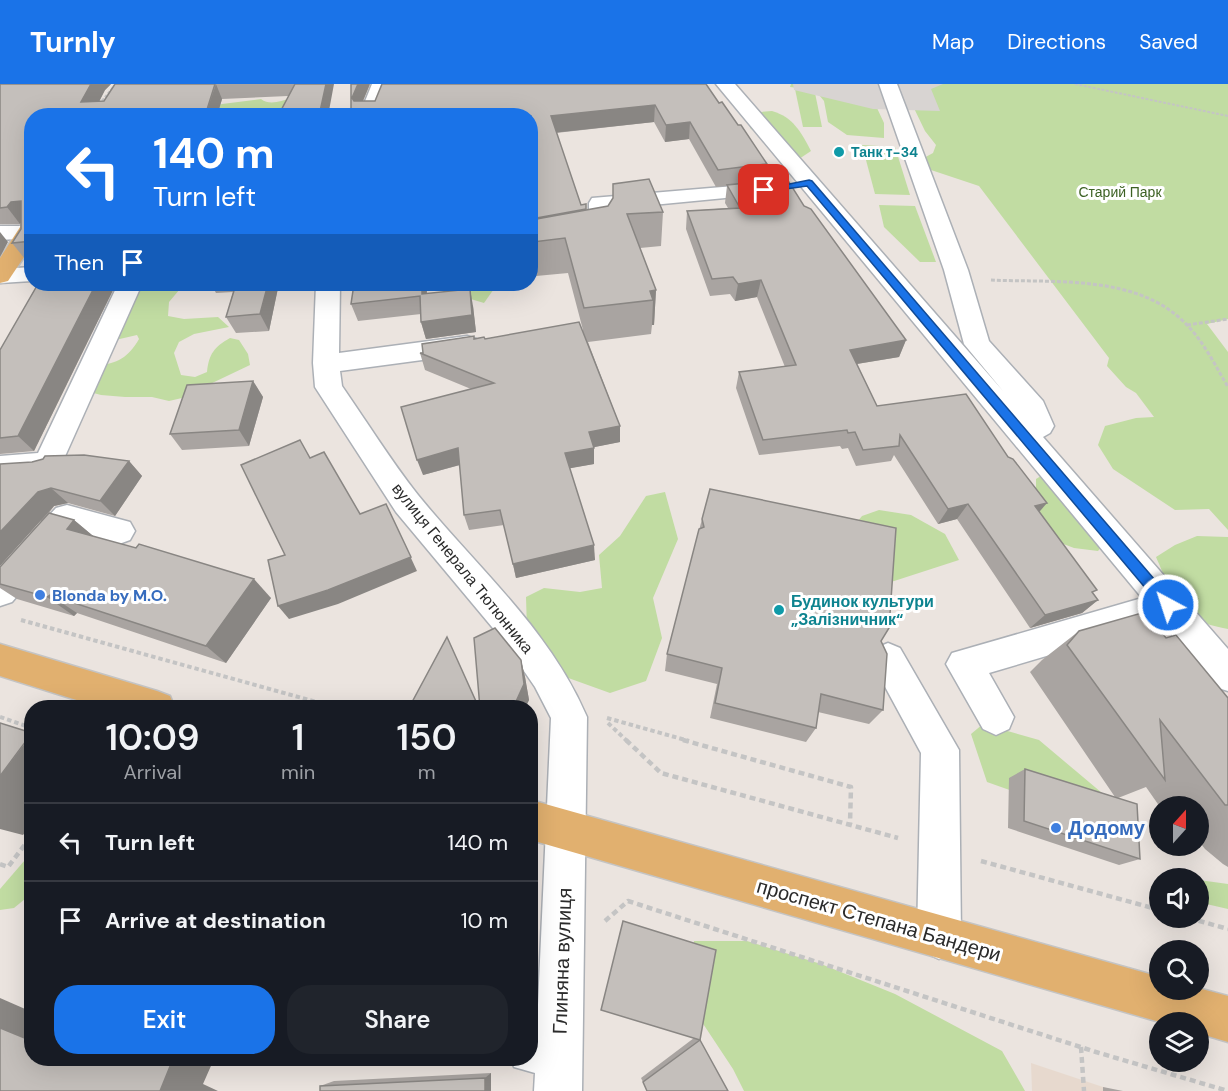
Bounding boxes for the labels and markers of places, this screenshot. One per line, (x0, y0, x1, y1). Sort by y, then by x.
place label: Танк т-34 (851, 143, 918, 161)
marker: Танк т-34 (832, 145, 846, 159)
pin (738, 164, 789, 215)
place label: Blonda by M.O. (52, 585, 167, 606)
marker: Blonda by M.O. (33, 588, 47, 602)
place label: Будинок культури „Залізничник“ (791, 591, 934, 630)
marker: Будинок культури „Залізничник“ (772, 603, 786, 617)
place label: Додому (1068, 815, 1146, 841)
marker: Додому (1049, 821, 1063, 835)

